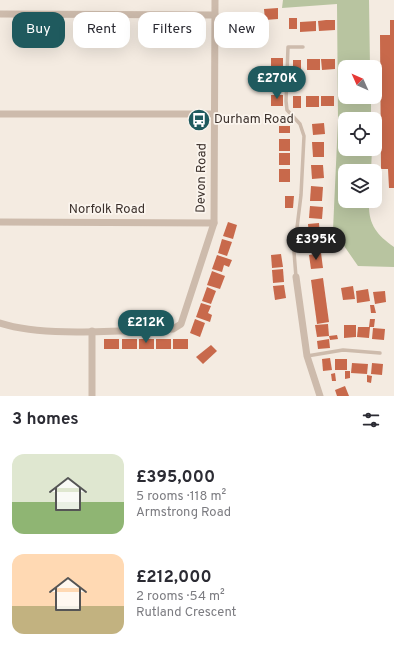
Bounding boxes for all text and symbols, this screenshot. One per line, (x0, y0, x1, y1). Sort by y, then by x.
chip: Buy (12, 12, 65, 48)
chip: Rent (73, 12, 130, 48)
chip: Filters (138, 12, 206, 48)
chip: New (214, 12, 269, 48)
north arrow (338, 60, 382, 104)
map controls (338, 60, 382, 208)
pin: £270K (249, 66, 305, 100)
text: £270K (257, 71, 297, 87)
bus stop icon: Durham Road (186, 107, 212, 133)
place label: Durham Road (214, 112, 294, 128)
button: locate (338, 112, 382, 156)
street label: Devon Road (193, 143, 211, 213)
button: layers (338, 164, 382, 208)
street label: Norfolk Road (69, 202, 145, 218)
pin: £395K (288, 227, 344, 261)
text: £395K (296, 232, 336, 248)
pin: £212K (118, 310, 174, 344)
text: £212K (127, 315, 165, 331)
text: 3 homes (12, 409, 79, 431)
icon: filters (360, 409, 382, 431)
text: £395,000 (136, 467, 215, 489)
icon: home (44, 470, 92, 518)
text: 5 rooms · 118 m² (136, 489, 226, 505)
text: Armstrong Road (136, 505, 231, 521)
text: £212,000 (136, 567, 212, 589)
icon: home (44, 570, 92, 618)
text: 2 rooms · 54 m² (136, 589, 225, 605)
text: Rutland Crescent (136, 605, 236, 621)

